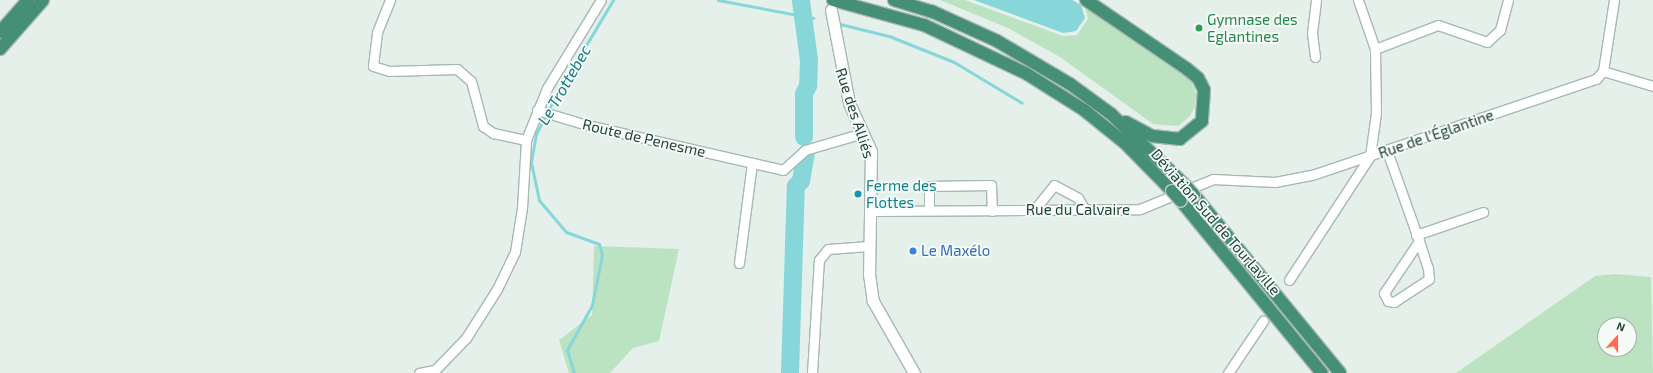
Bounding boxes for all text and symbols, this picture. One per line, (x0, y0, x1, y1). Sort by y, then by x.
place label: Gymnase des Eglantines (1207, 10, 1298, 45)
marker: Gymnase des Eglantines (1194, 23, 1204, 33)
water label: Le Trottebec (533, 41, 595, 129)
street label: Rue des Alliés (832, 65, 878, 161)
street label: Rue de l'Églantine (1376, 106, 1496, 162)
street label: Route de Penesme (581, 115, 707, 161)
street label: Déviation Sud de Tourlaville (1147, 145, 1285, 299)
place label: Ferme des Flottes (866, 176, 937, 211)
marker: Ferme des Flottes (853, 189, 863, 199)
street label: Rue du Calvaire (1026, 201, 1130, 219)
place label: Le Maxélo (921, 242, 990, 260)
marker: Le Maxélo (908, 246, 918, 256)
north arrow (1597, 317, 1637, 357)
text: N (1615, 319, 1627, 334)

